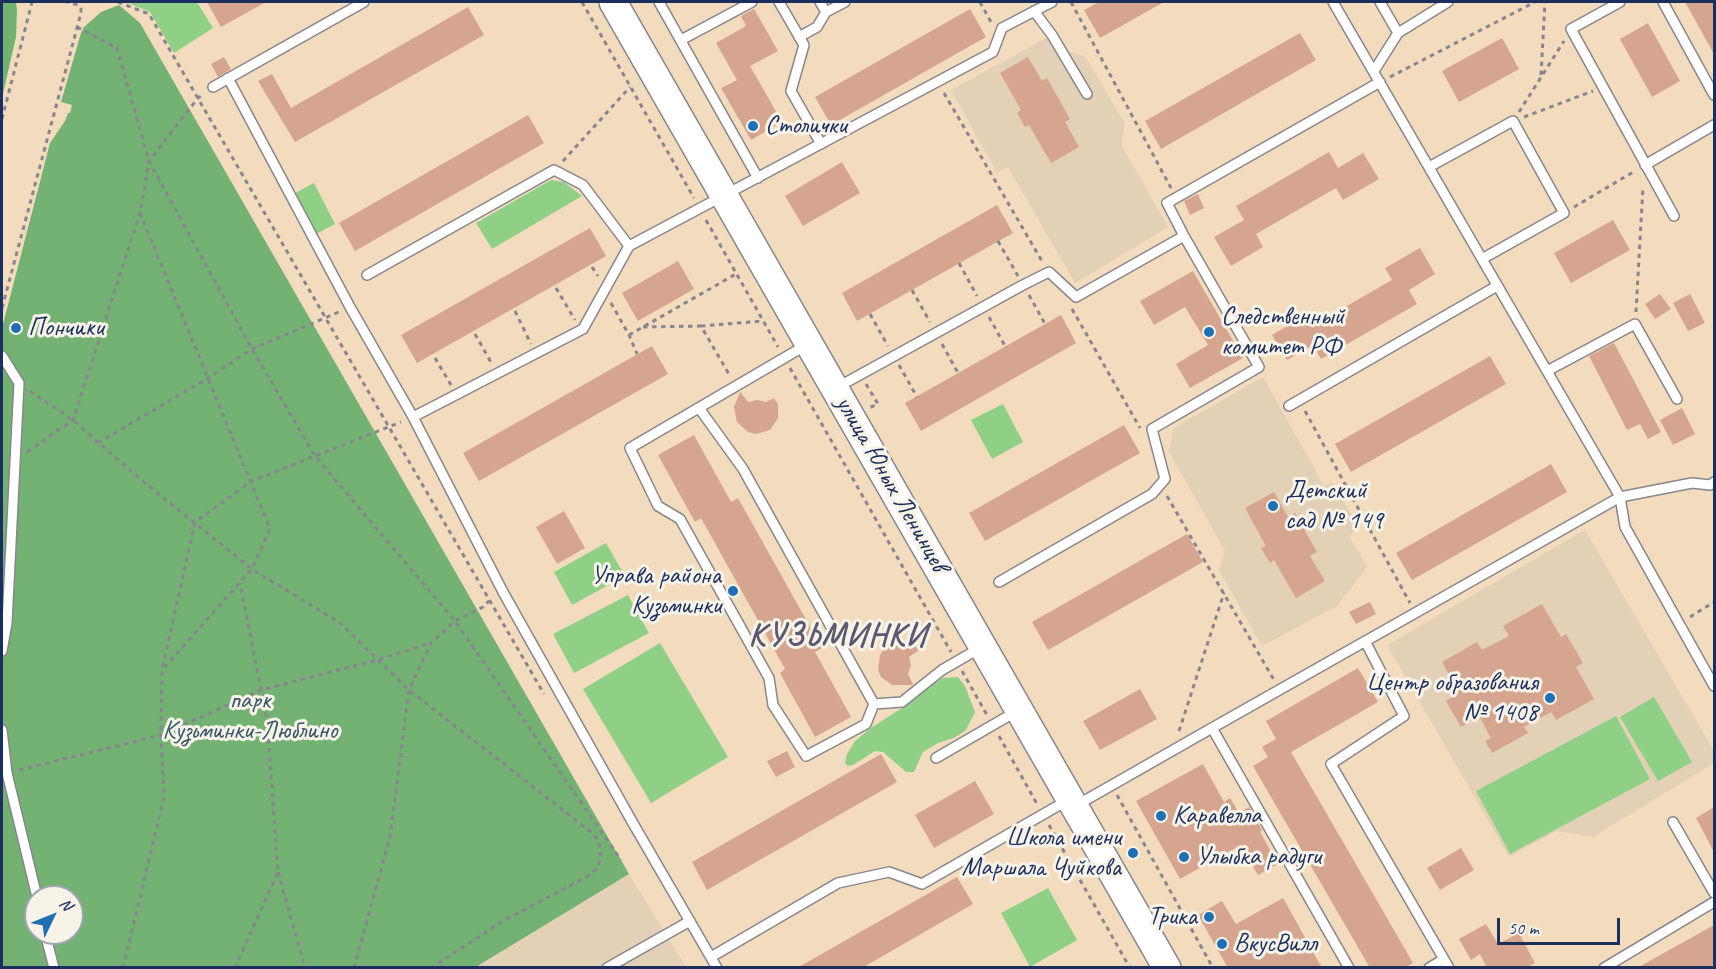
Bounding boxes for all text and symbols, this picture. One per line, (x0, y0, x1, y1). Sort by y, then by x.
place label: Столички (765, 110, 846, 142)
marker: Столички (746, 119, 760, 133)
place label: Следственный комитет РФ (1221, 301, 1344, 362)
place label: Пончики (28, 312, 103, 344)
marker: Пончики (9, 321, 23, 335)
marker: Следственный комитет РФ (1202, 325, 1216, 339)
street label: улица Юных Ленинцев (828, 391, 954, 577)
place label: Детский сад № 149 (1285, 475, 1383, 536)
marker: Детский сад № 149 (1266, 499, 1280, 513)
place label: Управа района Кузьминки (591, 560, 721, 622)
marker: Управа района Кузьминки (726, 584, 740, 598)
district label: КУЗЬМИНКИ (745, 618, 931, 656)
place label: Центр образования № 1408 (1366, 667, 1538, 728)
park label: парк Кузьминки-Люблино (163, 685, 337, 746)
marker: Центр образования № 1408 (1543, 691, 1557, 705)
place label: Каравелла (1173, 800, 1261, 832)
marker: Каравелла (1154, 809, 1168, 823)
place label: Школа имени Маршала Чуйкова (962, 822, 1121, 884)
place label: Улыбка радуги (1196, 841, 1321, 873)
marker: Школа имени Маршала Чуйкова (1126, 846, 1140, 860)
marker: Улыбка радуги (1177, 850, 1191, 864)
north arrow (24, 885, 84, 945)
text: N (55, 894, 76, 915)
place label: Трика (1148, 901, 1197, 933)
scale bar (1500, 906, 1623, 944)
marker: Трика (1202, 910, 1216, 924)
text: 50 m (1508, 917, 1539, 939)
place label: ВкусВилл (1234, 928, 1317, 960)
marker: ВкусВилл (1215, 937, 1229, 951)

